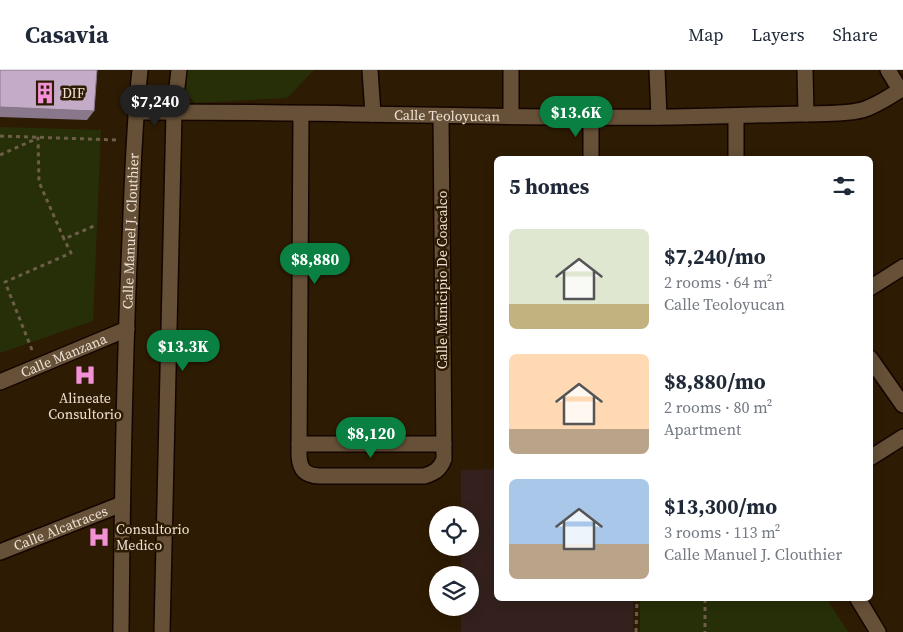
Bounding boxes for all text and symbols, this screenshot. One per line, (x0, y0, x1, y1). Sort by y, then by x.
text: Casavia (25, 18, 109, 51)
text: Map (688, 22, 723, 47)
text: Layers (751, 22, 804, 47)
text: Share (832, 22, 878, 47)
building icon: DIF (32, 80, 58, 106)
place label: DIF (62, 83, 85, 103)
pin: $7,240 (114, 85, 196, 127)
text: $7,240 (131, 90, 179, 112)
pin: $13.6K (535, 96, 617, 138)
text: $13.6K (551, 101, 601, 123)
street label: Calle Teoloyucan (394, 105, 501, 126)
street label: Calle Manuel J. Clouthier (117, 153, 144, 309)
text: 5 homes (509, 172, 589, 201)
icon: filters (830, 172, 858, 200)
street label: Calle Municipio De Coacalco (432, 190, 452, 369)
pin: $8,880 (274, 242, 356, 285)
text: $7,240/mo (664, 242, 766, 271)
text: $8,880 (291, 248, 339, 270)
icon: home (549, 249, 609, 309)
text: 2 rooms · 64 m² (664, 271, 772, 293)
text: Calle Teoloyucan (664, 293, 785, 315)
street label: Calle Manzana (17, 328, 111, 382)
pin: $13.3K (142, 330, 224, 372)
text: $13.3K (158, 335, 208, 357)
hospital icon: Alineate Consultorio (72, 362, 98, 388)
text: $8,880/mo (664, 367, 766, 396)
icon: home (549, 374, 609, 434)
place label: Alineate Consultorio (48, 388, 122, 424)
text: 2 rooms · 80 m² (664, 396, 772, 418)
pin: $8,120 (330, 416, 412, 459)
text: Apartment (664, 418, 741, 440)
text: $8,120 (347, 422, 395, 444)
text: $13,300/mo (664, 492, 777, 521)
icon: home (549, 499, 609, 559)
street label: Calle Alcatraces (10, 501, 111, 556)
map controls (429, 506, 479, 616)
button: locate (429, 506, 479, 556)
place label: Consultorio Medico (116, 519, 190, 555)
text: 3 rooms · 113 m² (664, 521, 780, 543)
hospital icon: Consultorio Medico (86, 524, 112, 550)
text: Calle Manuel J. Clouthier (664, 543, 842, 565)
button: layers (429, 566, 479, 616)

